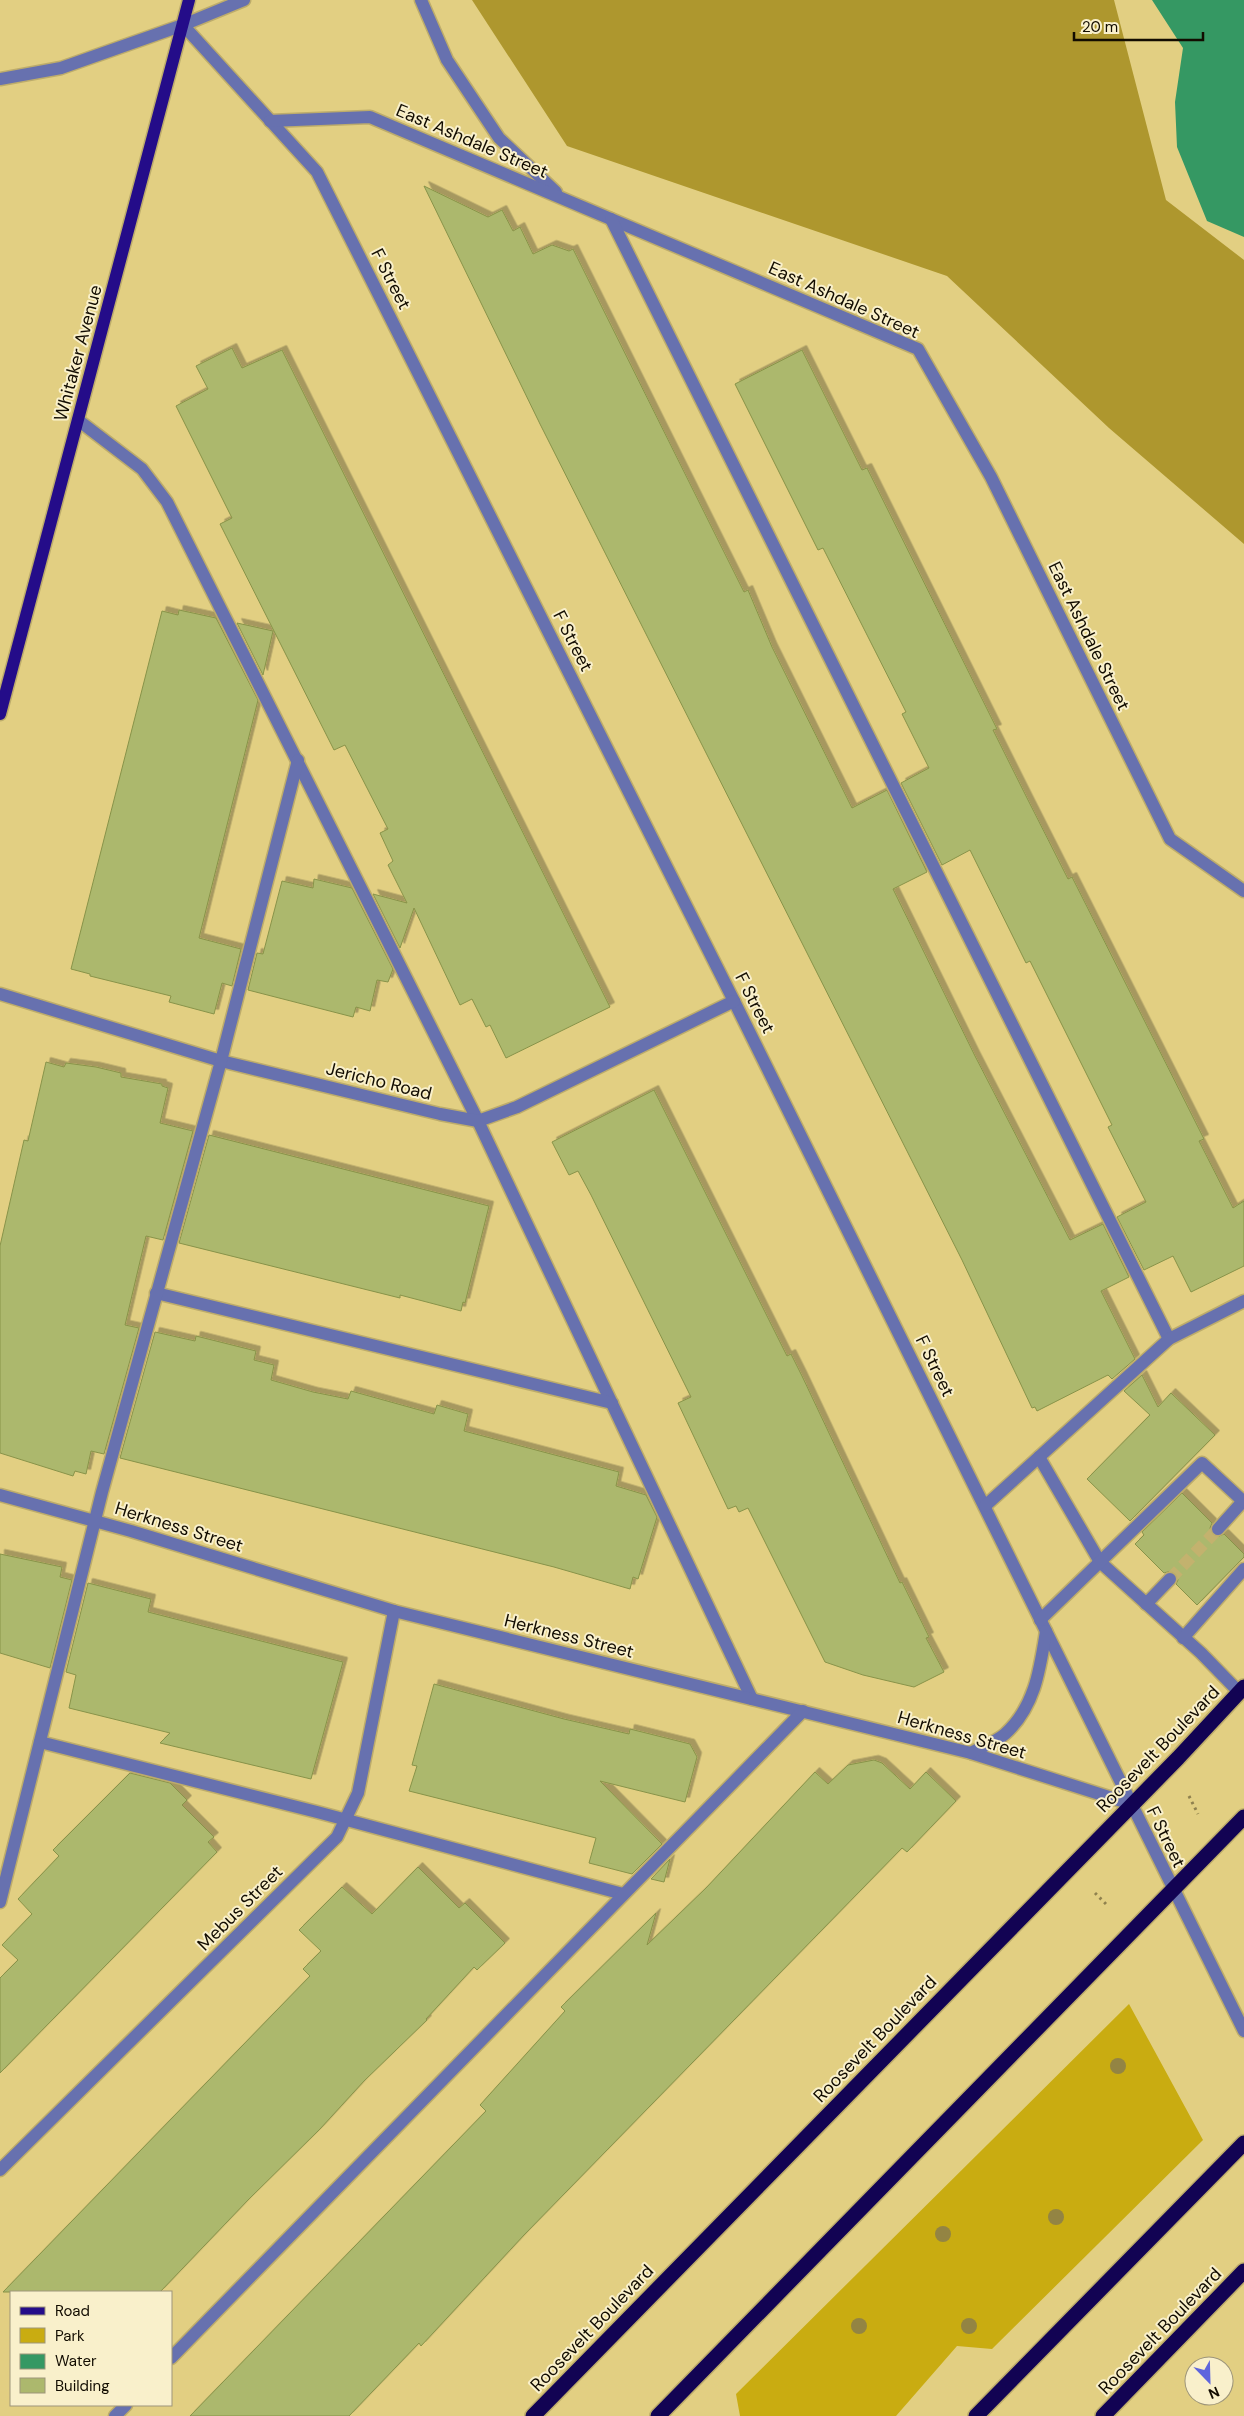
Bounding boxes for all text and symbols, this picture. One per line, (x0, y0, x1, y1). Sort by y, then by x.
scale bar (1074, 10, 1203, 42)
text: 20 m (1082, 17, 1118, 37)
street label: East Ashdale Street (392, 98, 552, 184)
street label: F Street (365, 244, 417, 314)
street label: East Ashdale Street (765, 256, 923, 344)
street label: Whitaker Avenue (48, 282, 108, 424)
street label: East Ashdale Street (1043, 558, 1135, 714)
street label: F Street (547, 606, 599, 676)
street label: F Street (729, 968, 781, 1038)
street label: Jericho Road (324, 1056, 434, 1106)
street label: F Street (910, 1331, 960, 1401)
street label: Herkness Street (112, 1496, 246, 1558)
street label: Herkness Street (502, 1608, 636, 1664)
street label: Roosevelt Boulevard (1091, 1680, 1225, 1818)
street label: Herkness Street (895, 1705, 1029, 1765)
street label: F Street (1141, 1802, 1191, 1872)
street label: Mebus Street (192, 1860, 288, 1956)
street label: Roosevelt Boulevard (808, 1970, 942, 2108)
street label: Roosevelt Boulevard (525, 2259, 659, 2397)
street label: Roosevelt Boulevard (1093, 2262, 1227, 2400)
legend (10, 2291, 172, 2406)
text: Road (55, 2301, 90, 2321)
text: Park (55, 2326, 85, 2346)
text: Water (55, 2351, 97, 2371)
north arrow (1184, 2356, 1234, 2406)
text: Building (55, 2376, 110, 2396)
text: N (1206, 2383, 1222, 2403)

